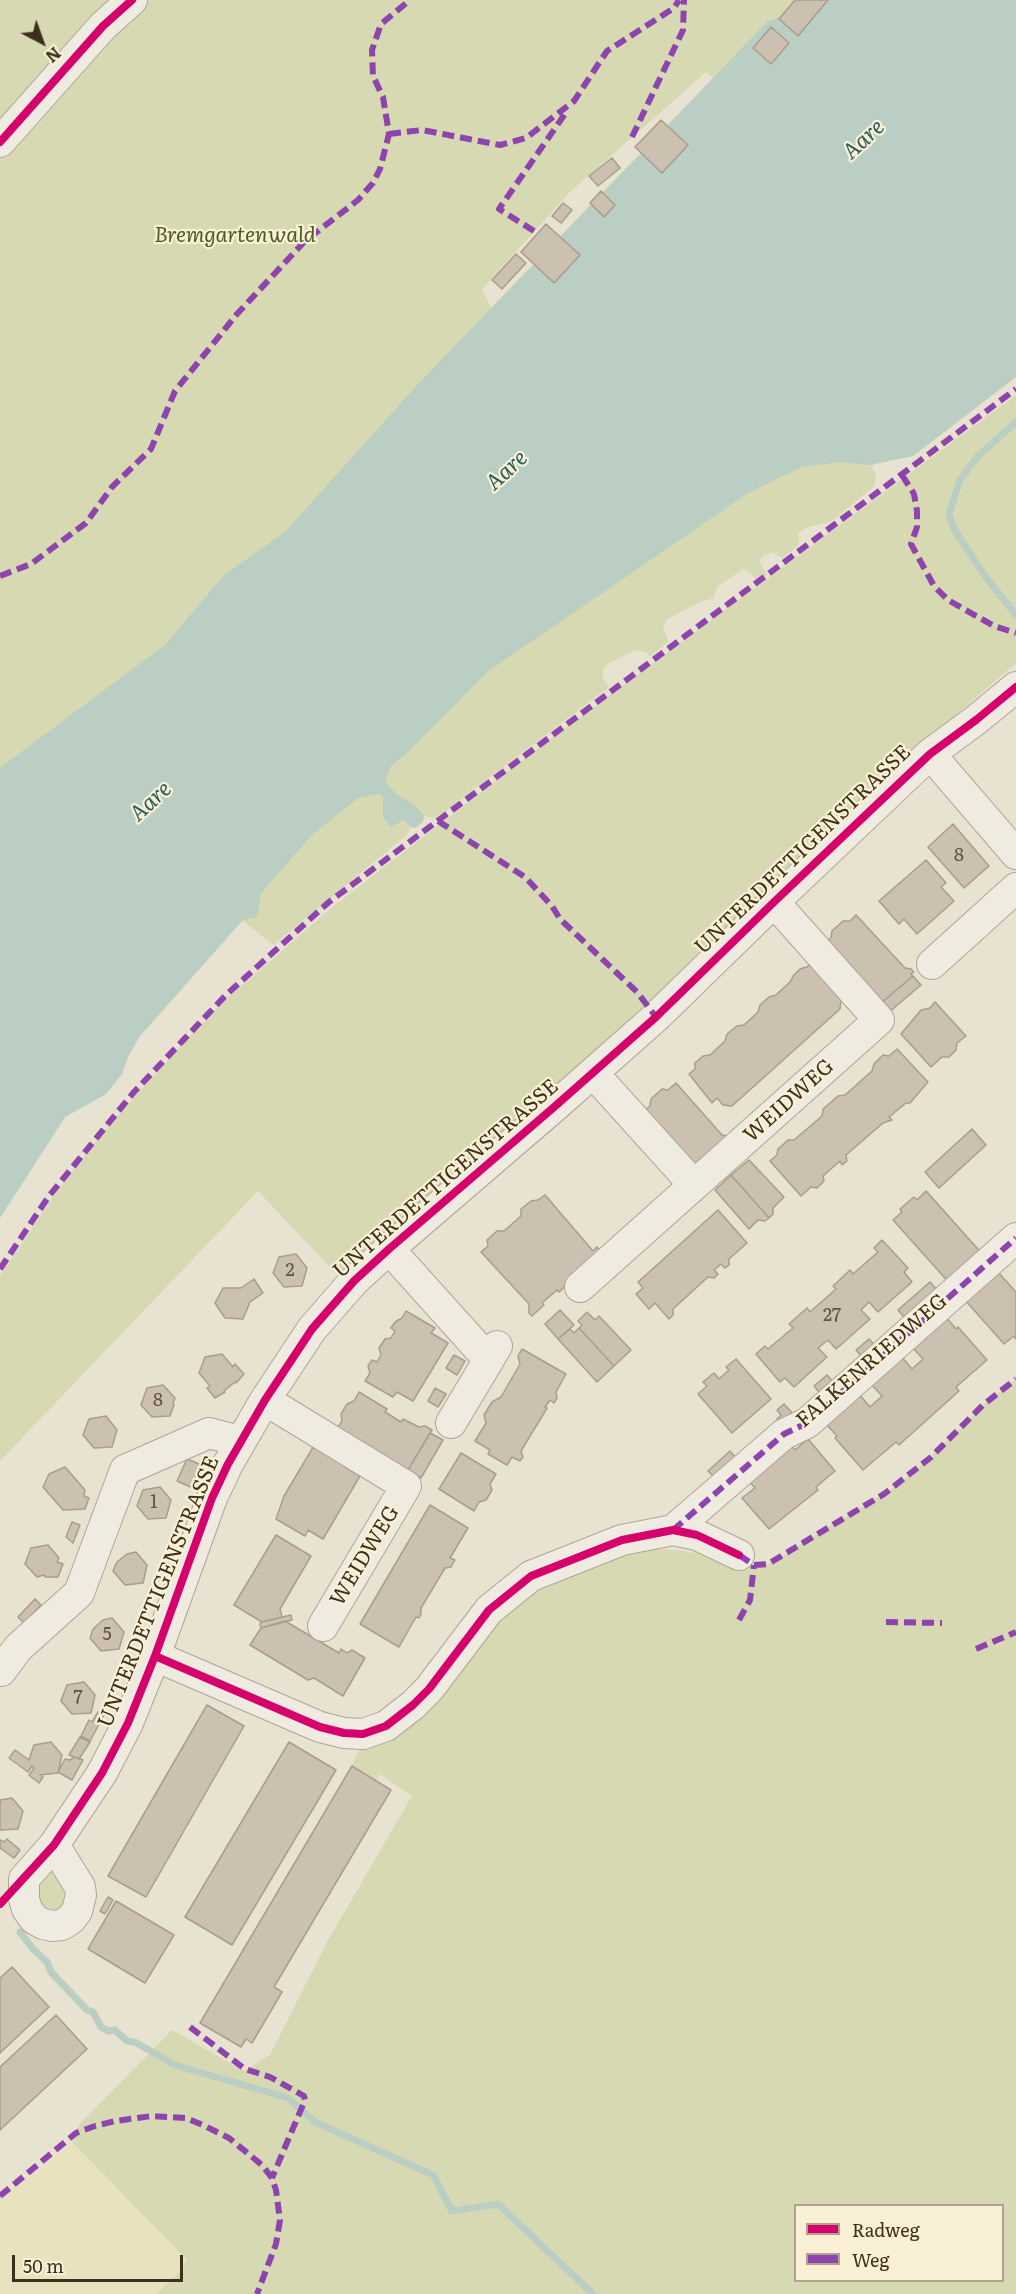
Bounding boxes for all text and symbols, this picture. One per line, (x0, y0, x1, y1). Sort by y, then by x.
north arrow (12, 12, 72, 72)
text: N (41, 42, 67, 69)
water label: Aare (838, 114, 890, 166)
park label: Bremgartenwald (154, 223, 316, 249)
water label: Aare (481, 445, 533, 497)
street label: UNTERDETTIGENSTRASSE (690, 740, 916, 960)
water label: Aare (125, 776, 177, 828)
house number: 8 (954, 845, 964, 867)
street label: WEIDWEG (739, 1054, 839, 1148)
street label: UNTERDETTIGENSTRASSE (328, 1074, 564, 1284)
house number: 2 (285, 1260, 295, 1282)
street label: FALKENRIEDWEG (791, 1289, 953, 1433)
house number: 27 (823, 1305, 841, 1327)
house number: 8 (153, 1390, 163, 1412)
street label: UNTERDETTIGENSTRASSE (93, 1453, 225, 1731)
house number: 1 (150, 1492, 158, 1514)
street label: WEIDWEG (325, 1501, 405, 1611)
house number: 5 (102, 1624, 112, 1646)
house number: 7 (73, 1687, 83, 1709)
legend (794, 2204, 1004, 2282)
text: Radweg (852, 2216, 920, 2243)
scale bar (15, 2243, 186, 2281)
text: Weg (852, 2246, 889, 2273)
text: 50 m (23, 2252, 64, 2279)

